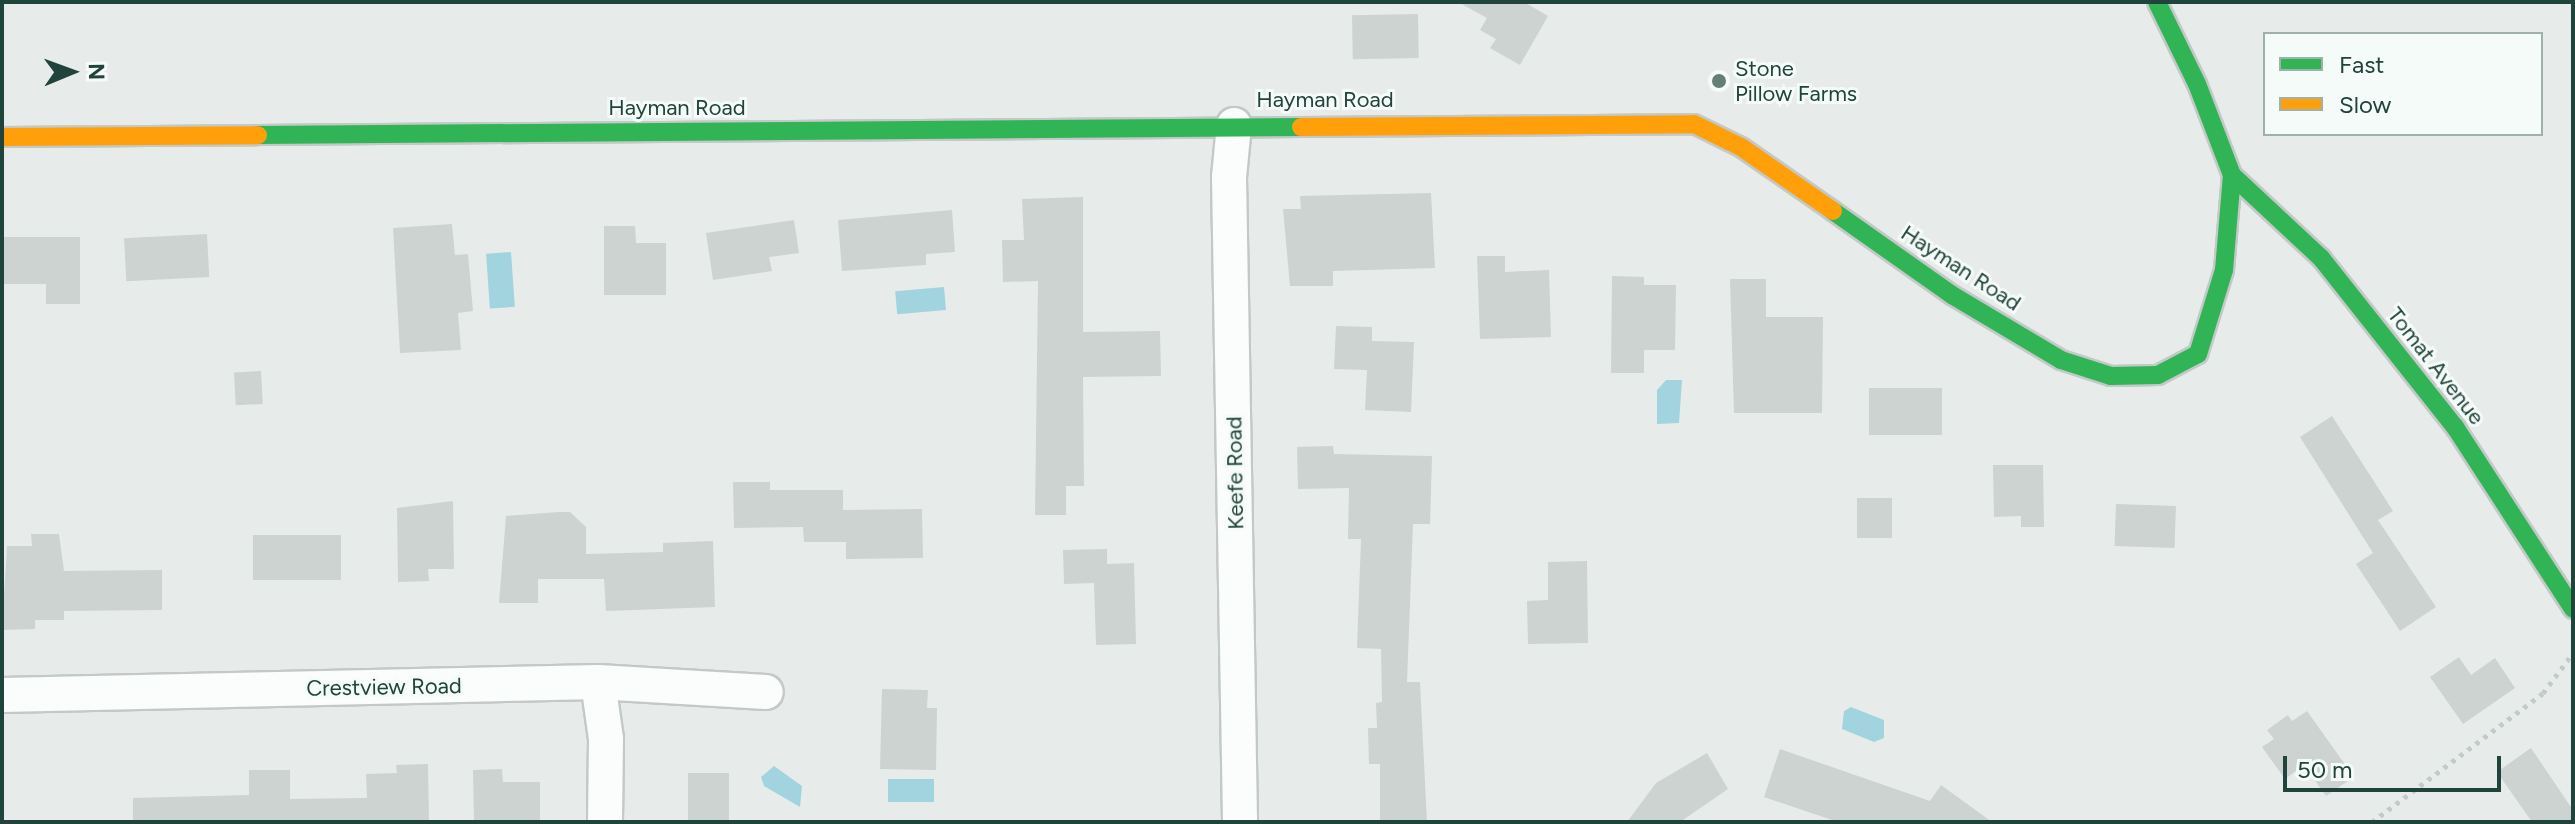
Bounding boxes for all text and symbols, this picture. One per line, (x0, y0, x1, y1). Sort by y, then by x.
north arrow (32, 32, 112, 112)
legend (2263, 32, 2543, 136)
text: Fast (2339, 50, 2384, 79)
place label: Stone Pillow Farms (1735, 55, 1857, 106)
text: N (83, 63, 110, 80)
marker: Stone Pillow Farms (1710, 72, 1728, 90)
street label: Hayman Road (1256, 87, 1394, 113)
text: Slow (2339, 90, 2391, 119)
street label: Hayman Road (608, 95, 746, 121)
street label: Hayman Road (1896, 220, 2026, 316)
street label: Tomat Avenue (2382, 302, 2490, 430)
street label: Keefe Road (1221, 416, 1249, 530)
street label: Crestview Road (306, 672, 462, 702)
scale bar (2287, 740, 2505, 790)
text: 50 m (2297, 755, 2353, 784)

